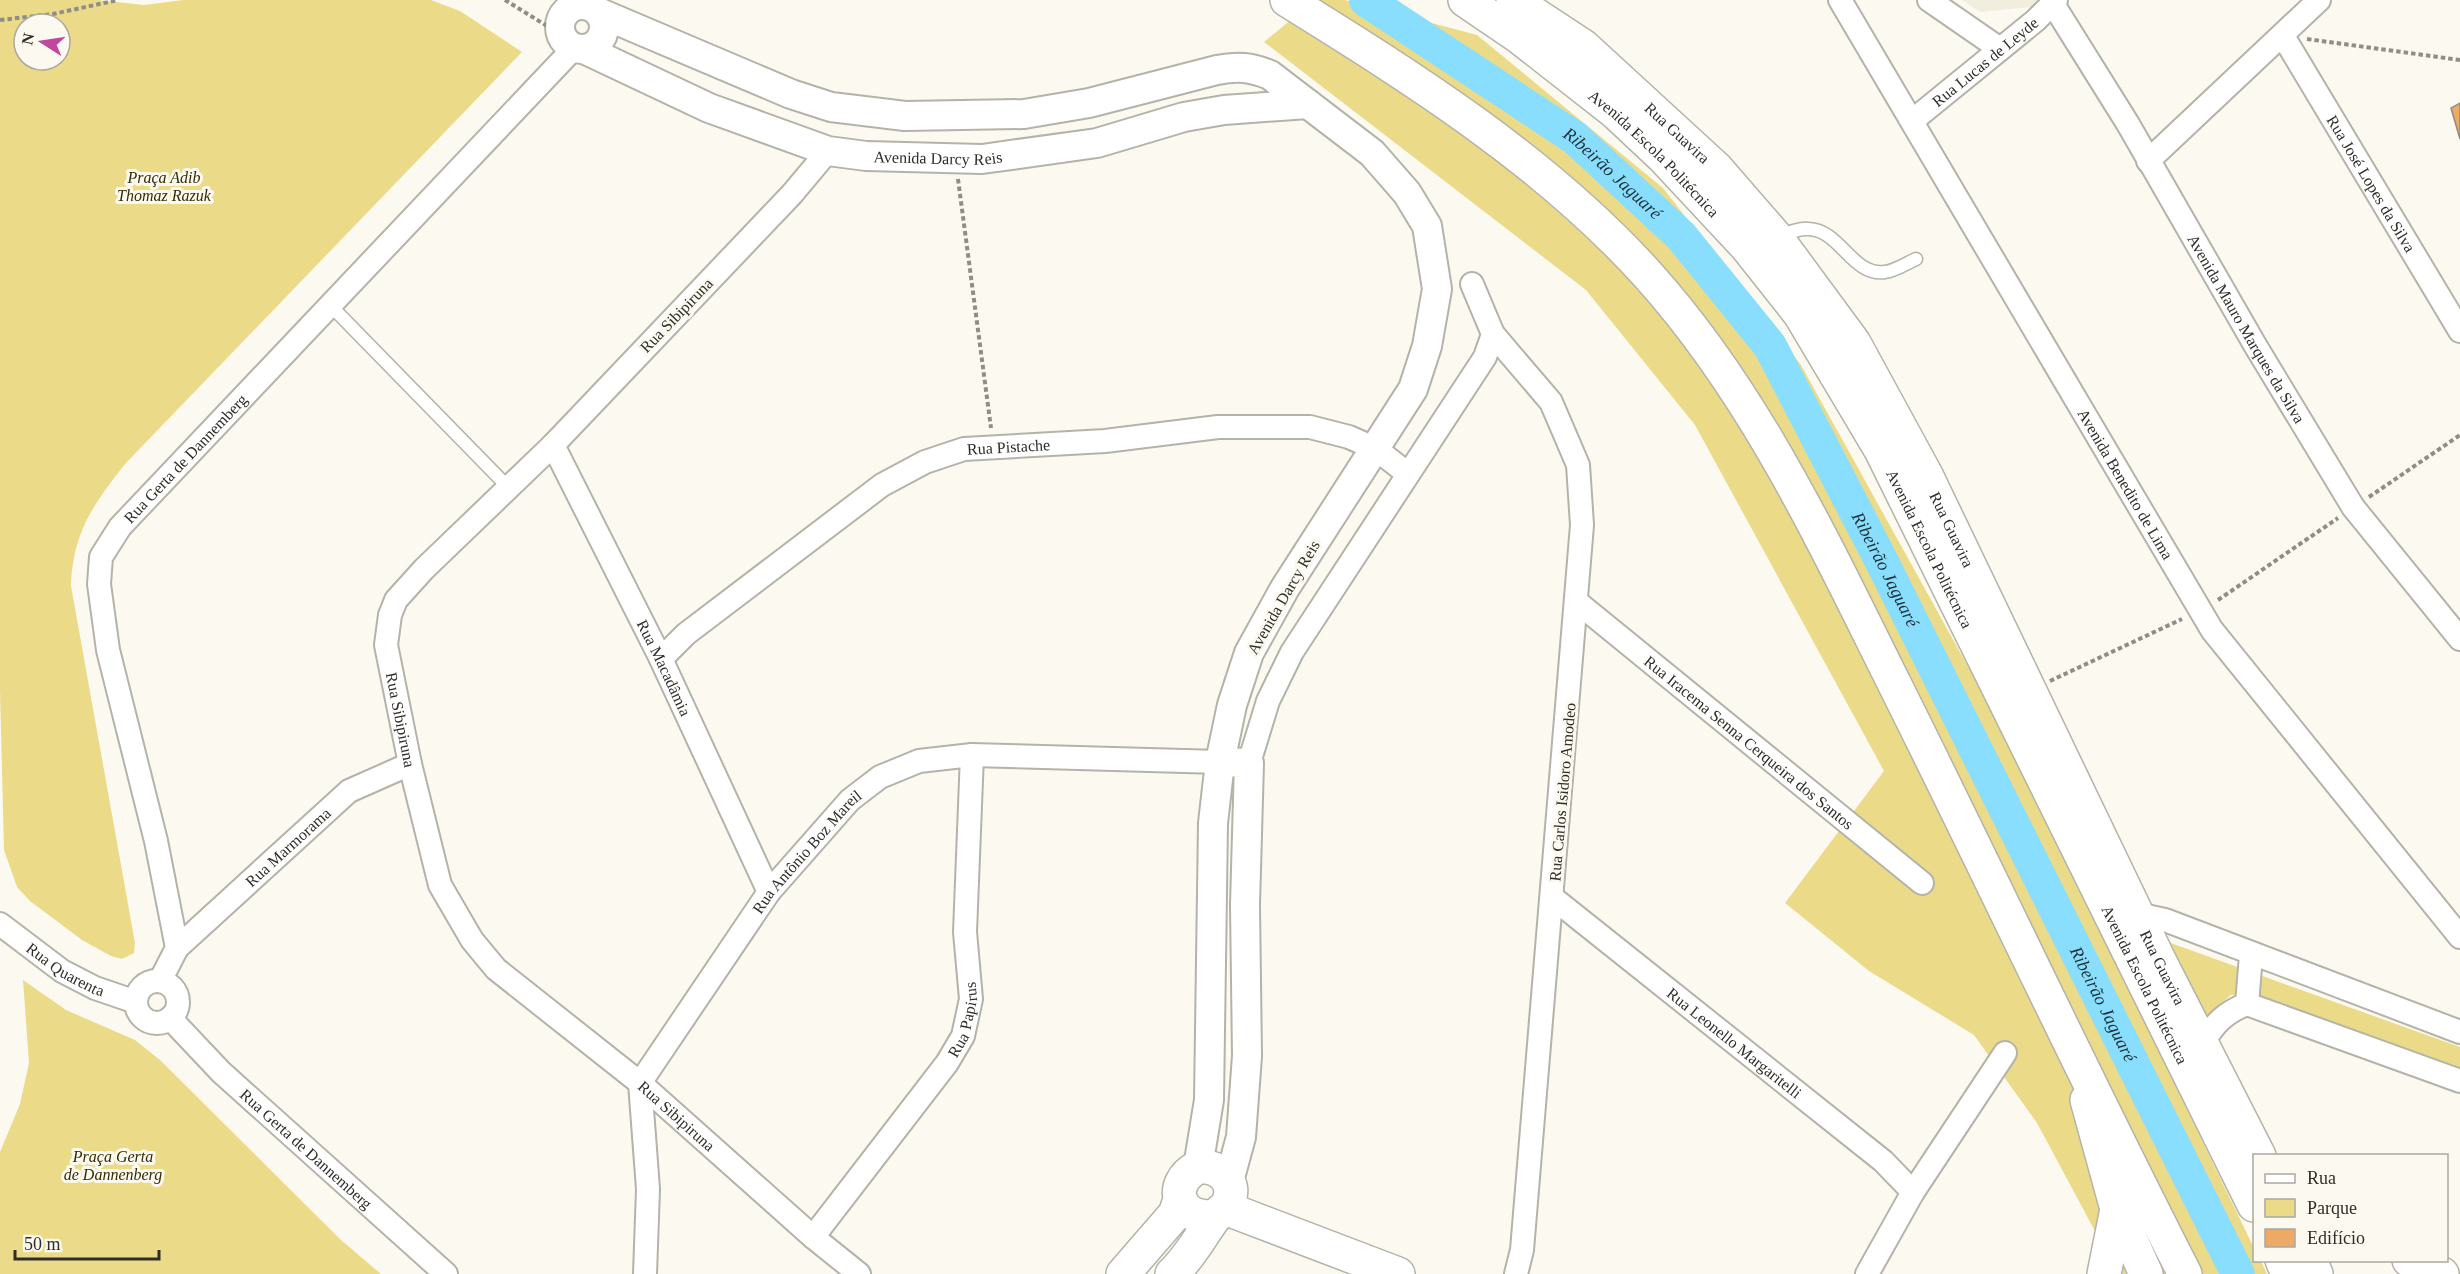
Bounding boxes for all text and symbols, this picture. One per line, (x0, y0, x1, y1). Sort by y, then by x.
north arrow (12, 12, 72, 72)
street label: Rua Lucas de Leyde (1929, 14, 2041, 110)
text: N (18, 31, 37, 46)
street label: Avenida Escola Politécnica (1585, 87, 1722, 220)
street label: Rua Guavira (1641, 99, 1713, 167)
street label: Rua José Lopes da Silva (2324, 112, 2419, 255)
water label: Ribeirão Jaguaré (1559, 123, 1667, 224)
street label: Avenida Darcy Reis (873, 148, 1003, 169)
park label: Praça Adib Thomaz Razuk (117, 169, 212, 204)
street label: Avenida Mauro Marques da Silva (2184, 232, 2308, 426)
street label: Rua Sibipiruna (637, 275, 717, 357)
street label: Rua Gerta de Dannemberg (121, 391, 251, 526)
street label: Avenida Benedito de Lima (2074, 406, 2176, 562)
street label: Rua Pistache (967, 436, 1051, 458)
street label: Avenida Escola Politécnica (1883, 467, 1976, 631)
street label: Rua Guavira (1926, 489, 1977, 570)
water label: Ribeirão Jaguaré (1847, 508, 1923, 631)
street label: Avenida Darcy Reis (1244, 537, 1324, 658)
street label: Rua Macadâmia (634, 617, 694, 719)
street label: Rua Iracema Senna Cerqueira dos Santos (1641, 652, 1857, 833)
street label: Rua Sibipiruna (383, 671, 418, 769)
street label: Rua Carlos Isidoro Amodeo (1546, 702, 1579, 882)
street label: Rua Antônio Boz Mareil (749, 786, 865, 917)
street label: Rua Marmorama (242, 804, 334, 890)
street label: Avenida Escola Politécnica (2098, 902, 2191, 1067)
street label: Rua Guavira (2137, 927, 2188, 1008)
street label: Rua Quarenta (23, 939, 106, 1000)
water label: Ribeirão Jaguaré (2065, 942, 2141, 1066)
street label: Rua Papirus (944, 981, 980, 1060)
street label: Rua Leonello Margaritelli (1664, 984, 1805, 1102)
street label: Rua Sibipiruna (635, 1078, 718, 1155)
street label: Rua Gerta de Dannemberg (237, 1086, 375, 1213)
park label: Praça Gerta de Dannenberg (64, 1148, 162, 1184)
legend (2253, 1154, 2448, 1262)
text: Rua (2307, 1168, 2336, 1188)
text: Parque (2307, 1198, 2357, 1218)
scale bar (15, 1223, 159, 1261)
text: Edifício (2307, 1228, 2365, 1248)
text: 50 m (24, 1234, 61, 1254)

